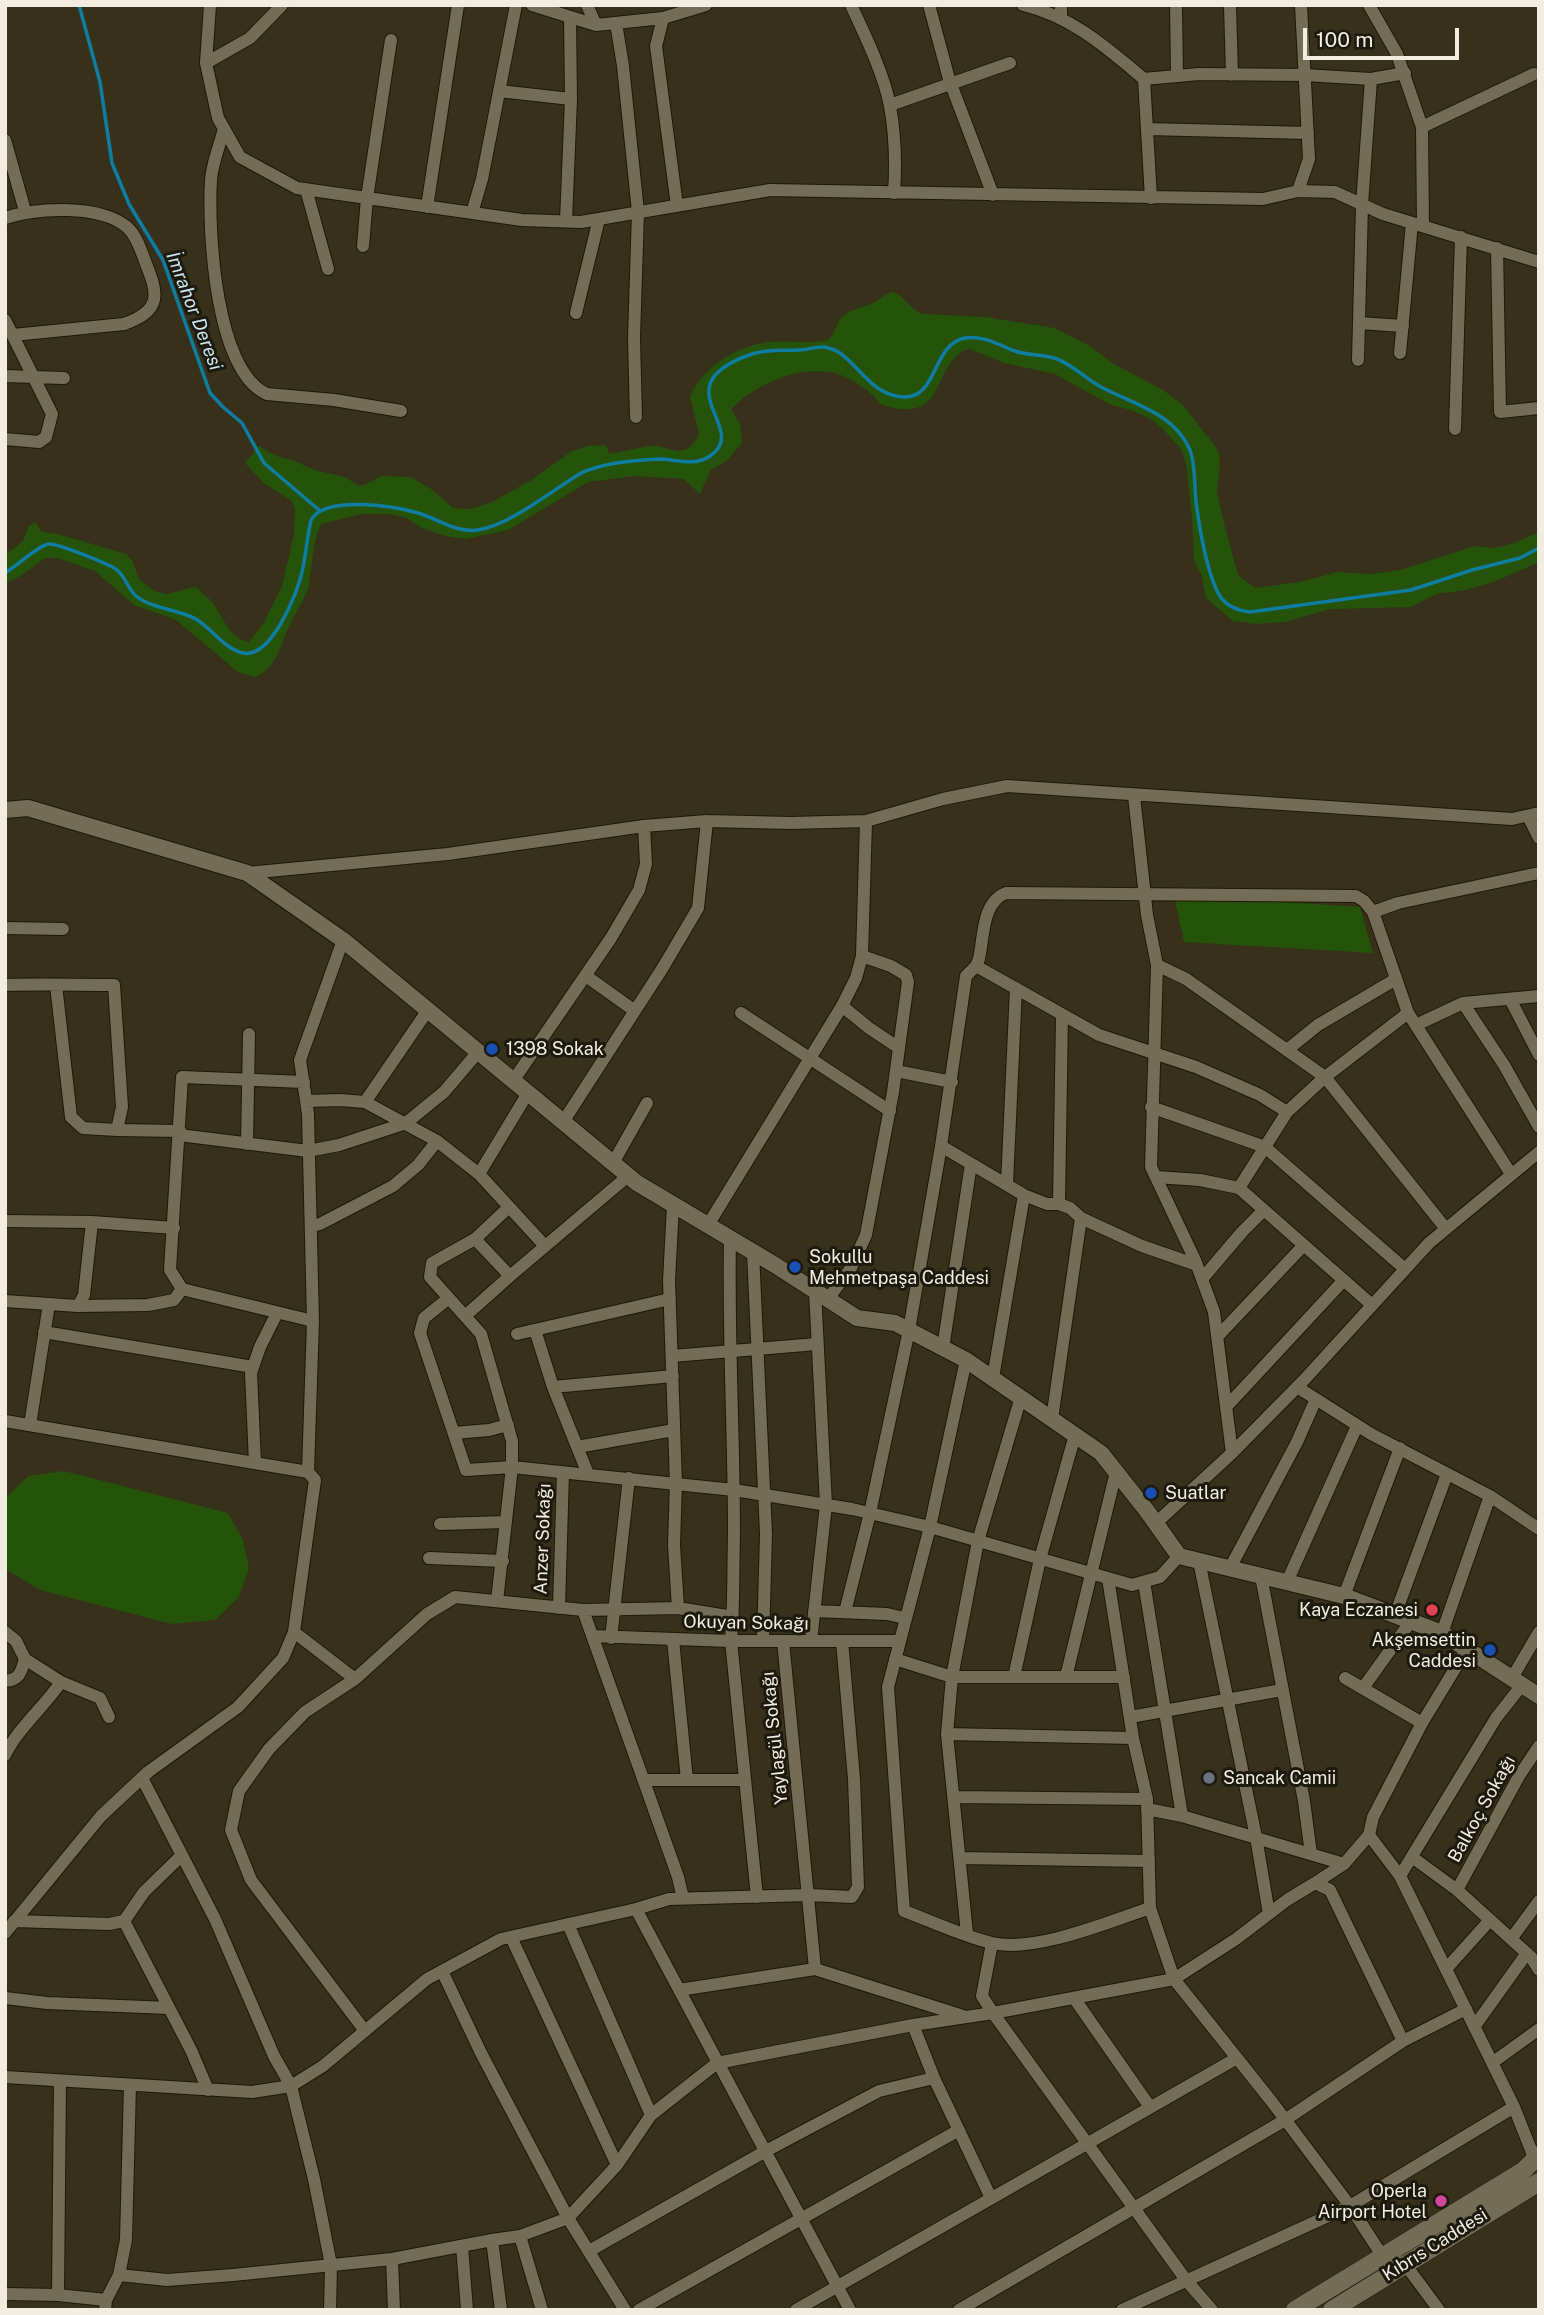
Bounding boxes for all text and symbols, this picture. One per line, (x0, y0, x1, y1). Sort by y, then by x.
scale bar (1306, 14, 1462, 58)
text: 100 m (1316, 27, 1373, 52)
water label: İmrahor Deresi (161, 248, 227, 374)
place label: 1398 Sokak (506, 1038, 604, 1060)
marker: 1398 Sokak (484, 1041, 500, 1057)
place label: Sokullu Mehmetpaşa Caddesi (809, 1246, 989, 1288)
marker: Sokullu Mehmetpaşa Caddesi (787, 1259, 803, 1275)
place label: Suatlar (1165, 1482, 1226, 1504)
street label: Anzer Sokağı (530, 1483, 556, 1595)
marker: Suatlar (1143, 1485, 1159, 1501)
place label: Kaya Eczanesi (1299, 1599, 1418, 1621)
marker: Kaya Eczanesi (1424, 1602, 1440, 1618)
street label: Okuyan Sokağı (683, 1611, 809, 1635)
place label: Akşemsettin Caddesi (1372, 1629, 1476, 1672)
marker: Akşemsettin Caddesi (1482, 1642, 1498, 1658)
street label: Yaylagül Sokağı (757, 1671, 793, 1805)
street label: Balkoç Sokağı (1444, 1752, 1520, 1866)
place label: Sancak Camii (1223, 1767, 1336, 1789)
marker: Sancak Camii (1201, 1770, 1217, 1786)
place label: Operla Airport Hotel (1318, 2180, 1427, 2222)
marker: Operla Airport Hotel (1433, 2193, 1449, 2209)
street label: Kıbrıs Caddesi (1378, 2204, 1492, 2286)

